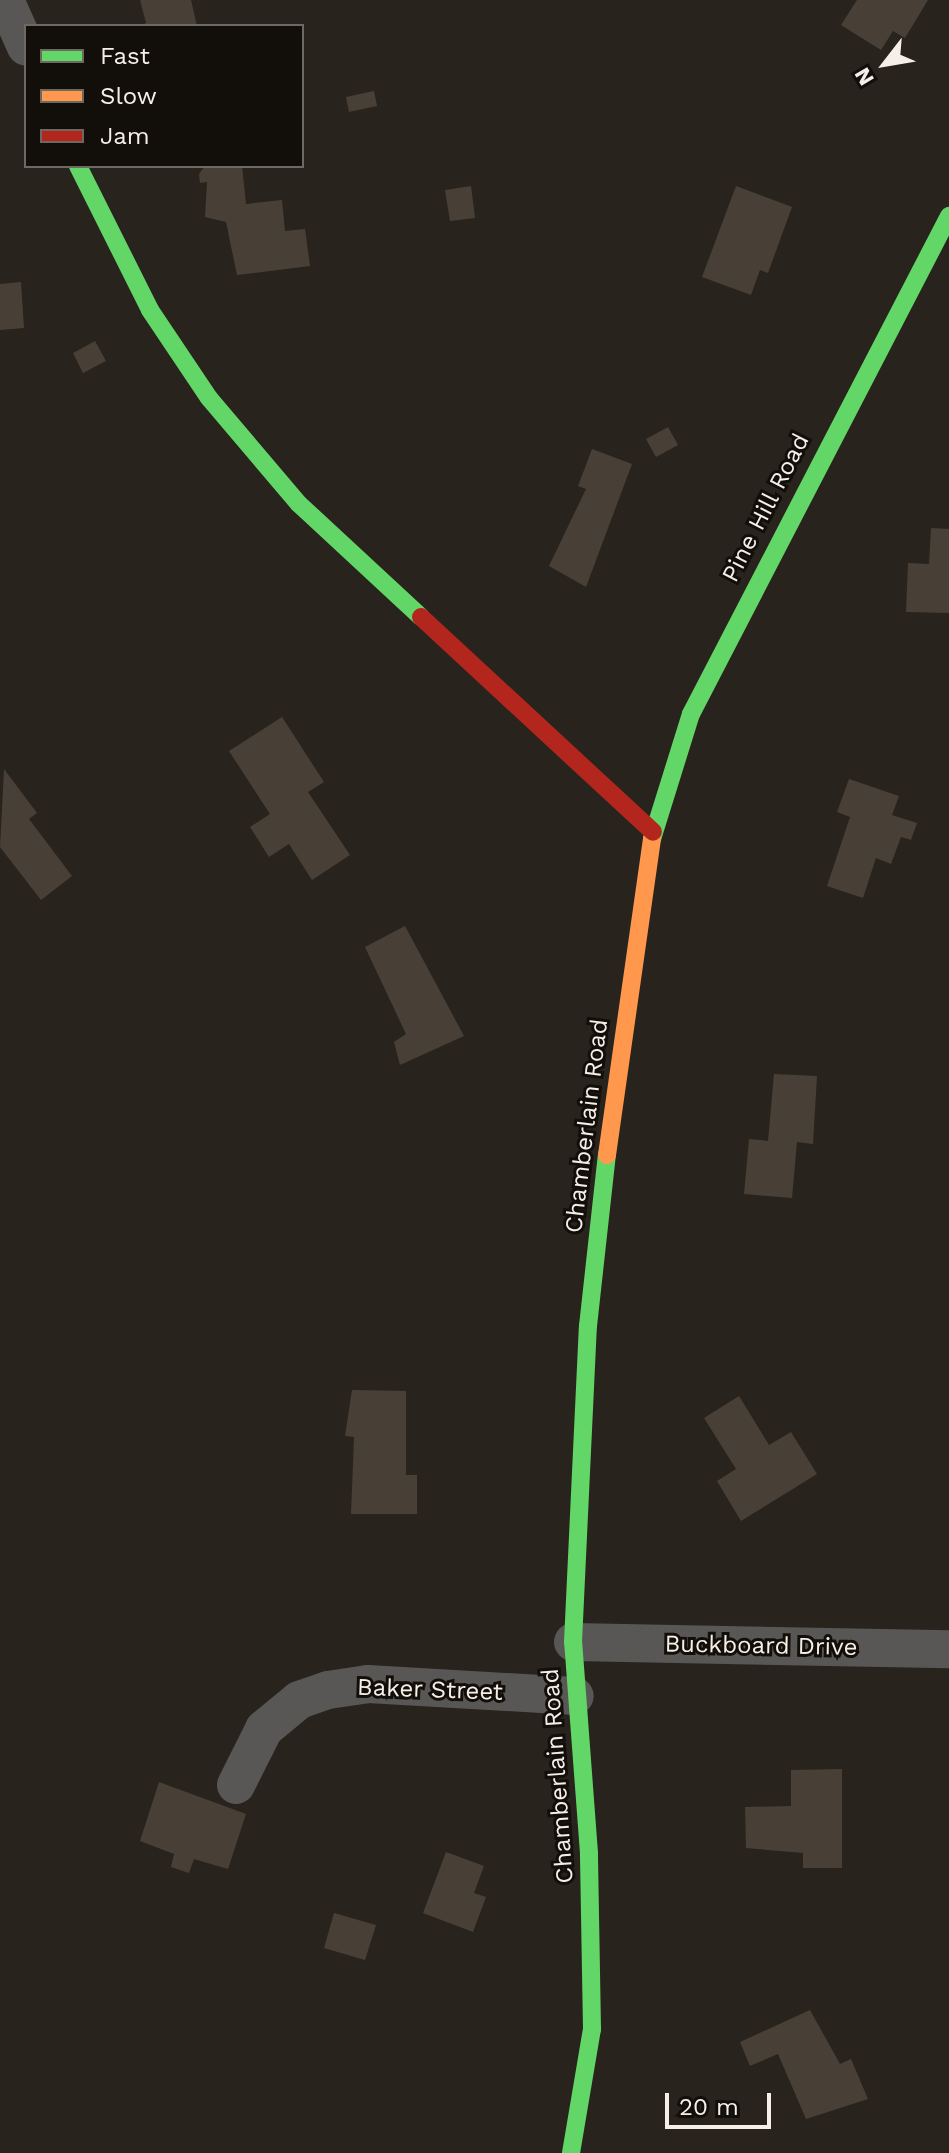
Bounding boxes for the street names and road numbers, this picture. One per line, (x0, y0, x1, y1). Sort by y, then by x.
street label: Pine Hill Road (716, 429, 816, 587)
street label: Chamberlain Road (560, 1017, 614, 1235)
street label: Buckboard Drive (664, 1630, 858, 1662)
street label: Chamberlain Road (536, 1668, 580, 1884)
street label: Baker Street (356, 1673, 504, 1707)

